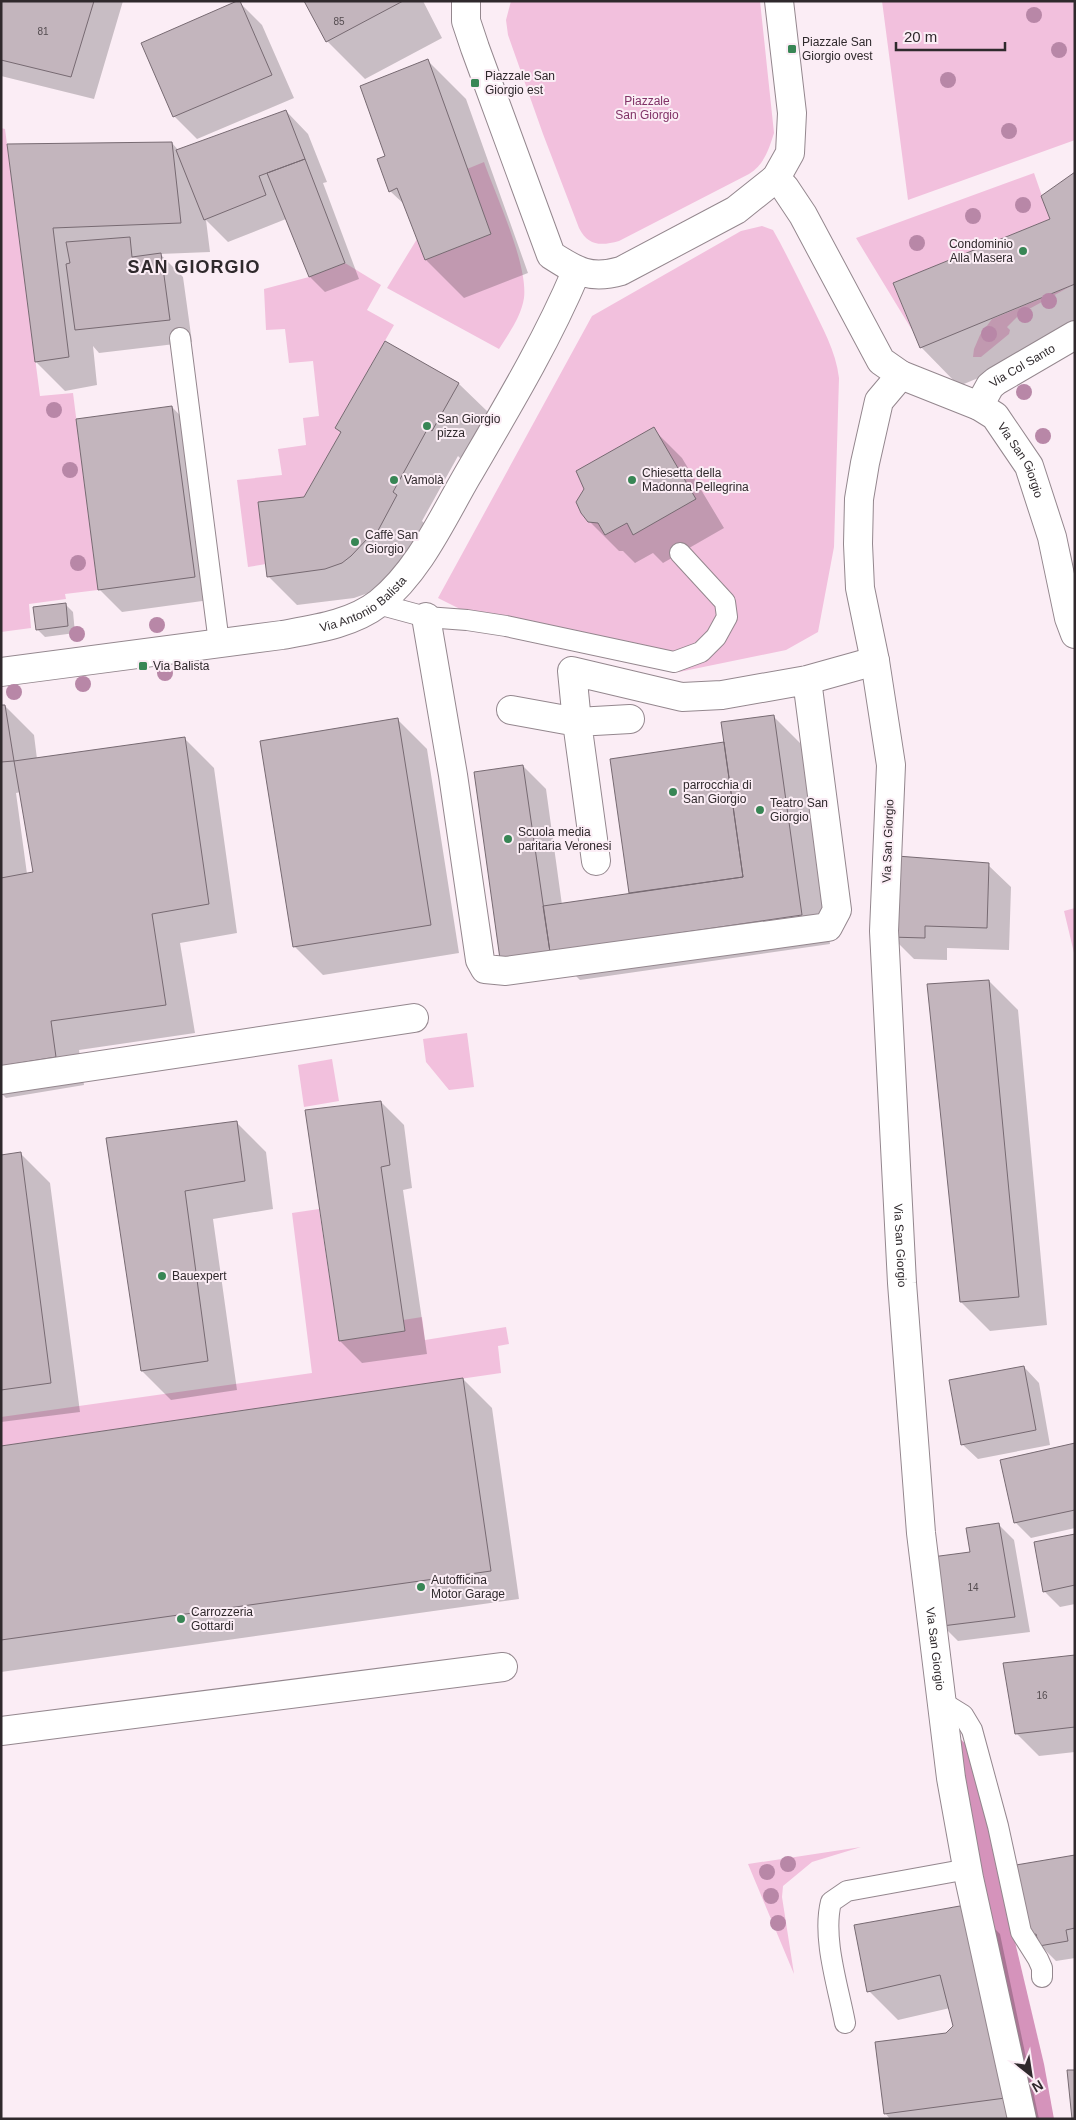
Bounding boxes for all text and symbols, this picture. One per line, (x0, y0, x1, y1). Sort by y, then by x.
house number: 85 (333, 16, 345, 27)
scale bar (896, 20, 1005, 52)
house number: 81 (37, 26, 49, 37)
text: 20 m (904, 28, 937, 45)
place label: Piazzale San Giorgio ovest (802, 35, 873, 63)
marker: Piazzale San Giorgio ovest (786, 43, 798, 55)
place label: Piazzale San Giorgio est (485, 69, 555, 97)
marker: Piazzale San Giorgio est (469, 77, 481, 89)
park label: Piazzale San Giorgio (615, 94, 679, 122)
place label: Condominio Alla Masera (949, 237, 1013, 265)
marker: Condominio Alla Masera (1017, 245, 1029, 257)
district label: SAN GIORGIO (127, 257, 261, 277)
street label: Via Col Santo (987, 341, 1058, 390)
place label: San Giorgio pizza (437, 412, 501, 440)
marker: San Giorgio pizza (421, 420, 433, 432)
street label: Via San Giorgio (994, 420, 1046, 500)
place label: Chiesetta della Madonna Pellegrina (642, 466, 749, 494)
place label: Vamolà (404, 473, 444, 487)
marker: Vamolà (388, 474, 400, 486)
marker: Chiesetta della Madonna Pellegrina (626, 474, 638, 486)
place label: Caffè San Giorgio (365, 528, 418, 556)
marker: Caffè San Giorgio (349, 536, 361, 548)
street label: Via Antonio Balista (318, 573, 410, 635)
place label: Via Balista (153, 659, 210, 673)
marker: Via Balista (137, 660, 149, 672)
place label: parrocchia di San Giorgio (683, 778, 752, 806)
marker: parrocchia di San Giorgio (667, 786, 679, 798)
place label: Teatro San Giorgio (770, 796, 828, 824)
street label: Via San Giorgio (880, 799, 896, 883)
marker: Teatro San Giorgio (754, 804, 766, 816)
place label: Scuola media paritaria Veronesi (518, 825, 611, 853)
marker: Scuola media paritaria Veronesi (502, 833, 514, 845)
street label: Via San Giorgio (891, 1203, 909, 1288)
place label: Bauexpert (172, 1269, 227, 1283)
marker: Bauexpert (156, 1270, 168, 1282)
place label: Autofficina Motor Garage (431, 1573, 505, 1601)
marker: Autofficina Motor Garage (415, 1581, 427, 1593)
house number: 14 (967, 1582, 979, 1593)
place label: Carrozzeria Gottardi (191, 1605, 253, 1633)
street label: Via San Giorgio (923, 1606, 947, 1692)
marker: Carrozzeria Gottardi (175, 1613, 187, 1625)
house number: 16 (1036, 1690, 1048, 1701)
north arrow (1006, 2050, 1056, 2100)
text: N (1029, 2077, 1046, 2096)

